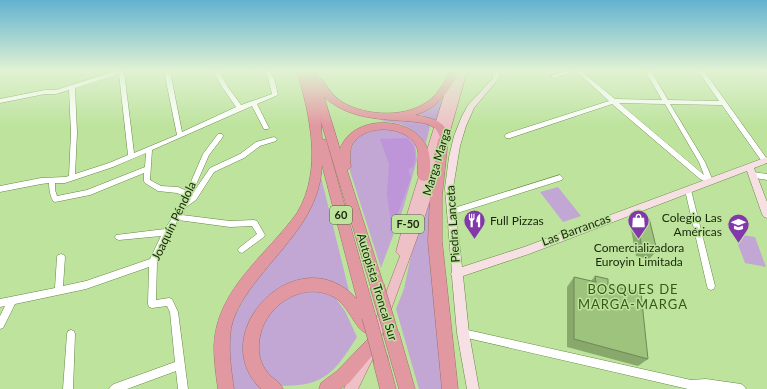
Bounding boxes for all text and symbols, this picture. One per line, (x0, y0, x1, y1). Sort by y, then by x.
street label: Marga Marga (419, 126, 454, 197)
street label: Joaquín Péndola (148, 179, 199, 263)
street label: Piedra Lanceta (442, 185, 463, 263)
road number: 60 (330, 206, 352, 224)
restaurant icon: Full Pizzas (462, 208, 488, 241)
shop icon: Comercializadora Euroyin Limitada (626, 208, 652, 241)
street label: Las Barrancas (539, 210, 612, 249)
place label: Colegio Las Américas (662, 210, 722, 239)
school or university icon: Colegio Las Américas (725, 212, 751, 245)
place label: Full Pizzas (490, 213, 544, 228)
road number: F-50 (392, 215, 424, 233)
street label: Autopista Troncal Sur (354, 231, 401, 343)
place label: Comercializadora Euroyin Limitada (594, 240, 684, 269)
district label: BOSQUES DE MARGA-MARGA (578, 281, 688, 312)

